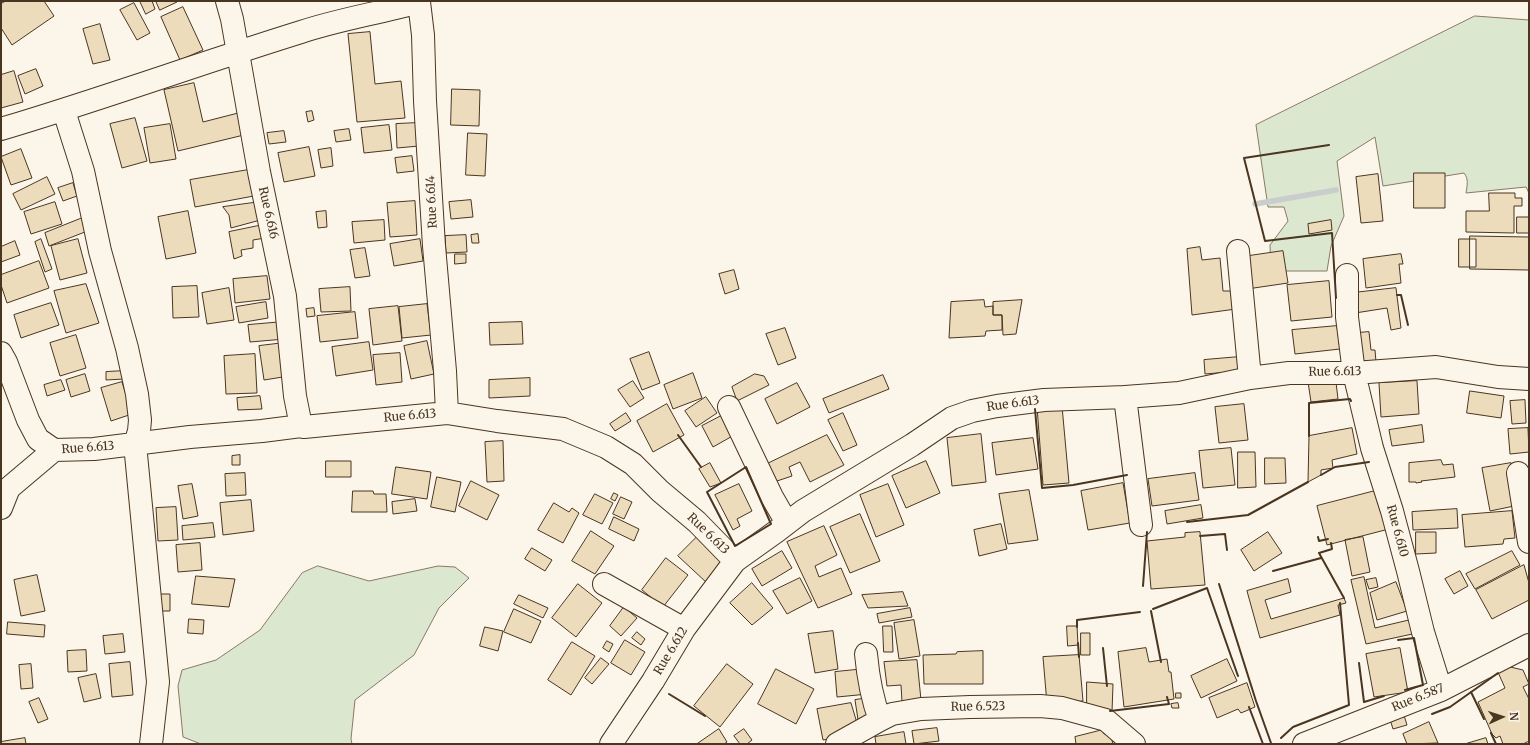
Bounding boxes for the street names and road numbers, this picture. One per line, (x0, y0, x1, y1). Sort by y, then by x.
street label: Rue 6.614 (423, 175, 441, 229)
street label: Rue 6.616 (255, 185, 281, 241)
street label: Rue 6.613 (1308, 364, 1362, 380)
street label: Rue 6.613 (986, 393, 1040, 415)
street label: Rue 6.613 (383, 407, 437, 425)
street label: Rue 6.613 (61, 439, 115, 457)
street label: Rue 6.610 (1383, 503, 1411, 559)
street label: Rue 6.613 (684, 510, 732, 558)
street label: Rue 6.612 (651, 624, 691, 678)
street label: Rue 6.587 (1390, 681, 1446, 715)
street label: Rue 6.523 (951, 699, 1005, 715)

